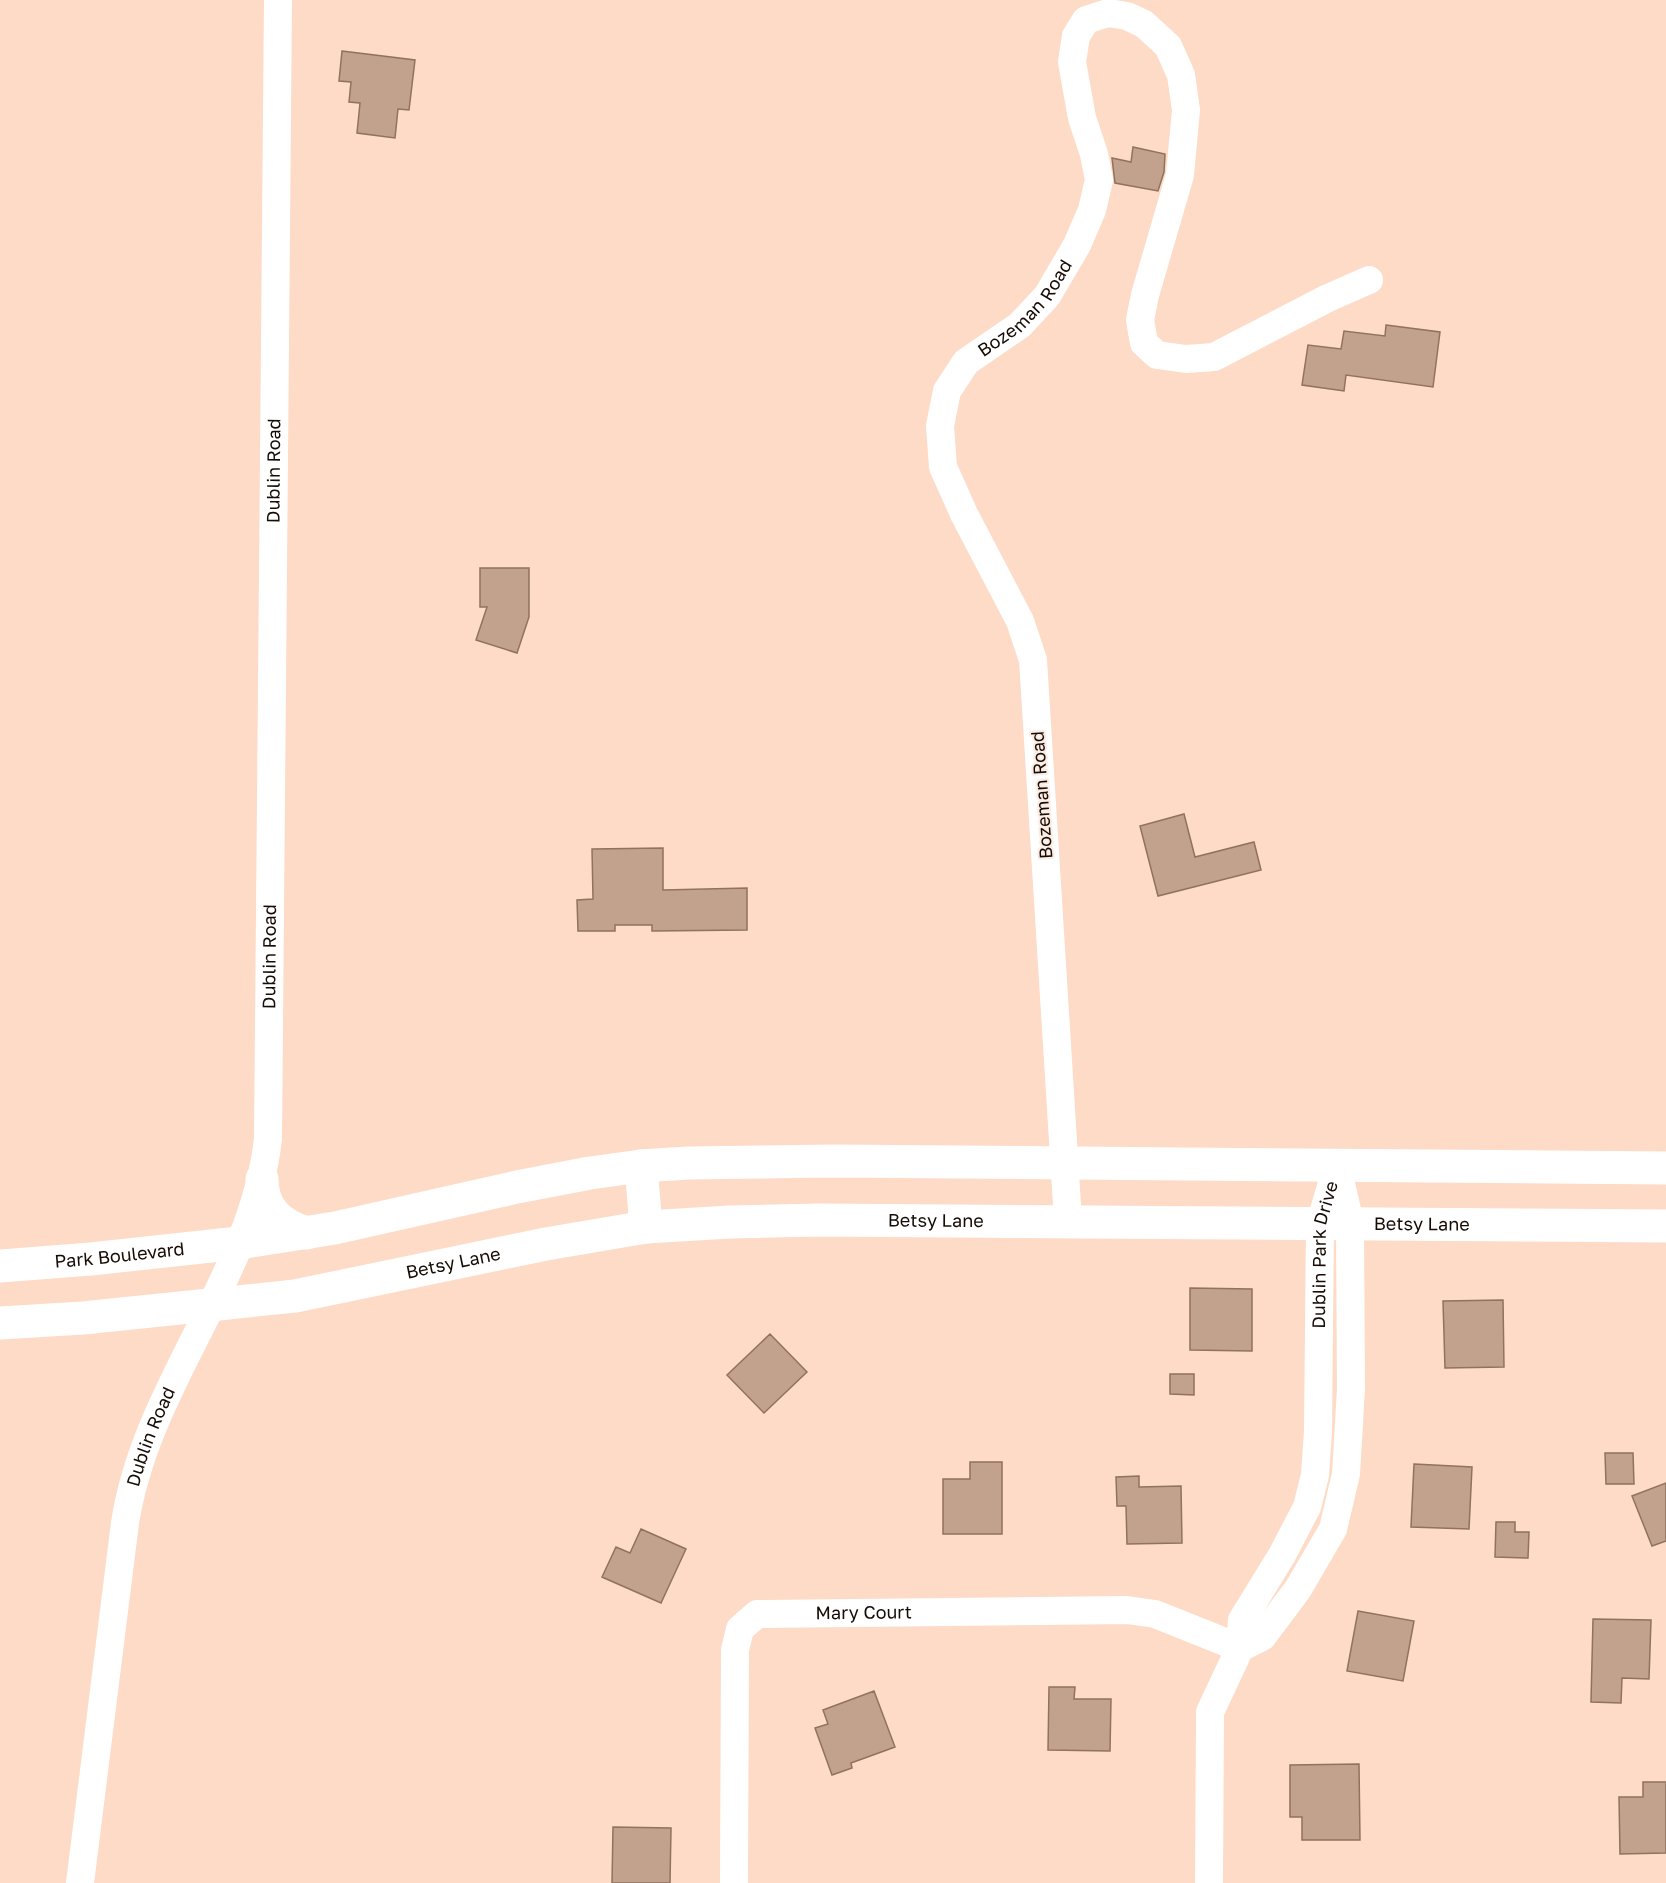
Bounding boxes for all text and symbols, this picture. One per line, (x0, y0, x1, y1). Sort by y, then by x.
street label: Bozeman Road (973, 255, 1076, 361)
street label: Dublin Road (261, 418, 284, 523)
street label: Bozeman Road (1026, 730, 1056, 860)
street label: Dublin Road (257, 904, 280, 1009)
street label: Dublin Park Drive (1307, 1178, 1342, 1329)
street label: Betsy Lane (888, 1208, 984, 1231)
street label: Betsy Lane (1374, 1212, 1470, 1235)
street label: Park Boulevard (54, 1237, 186, 1272)
street label: Betsy Lane (404, 1242, 502, 1283)
street label: Dublin Road (121, 1383, 179, 1489)
street label: Mary Court (815, 1600, 912, 1623)

